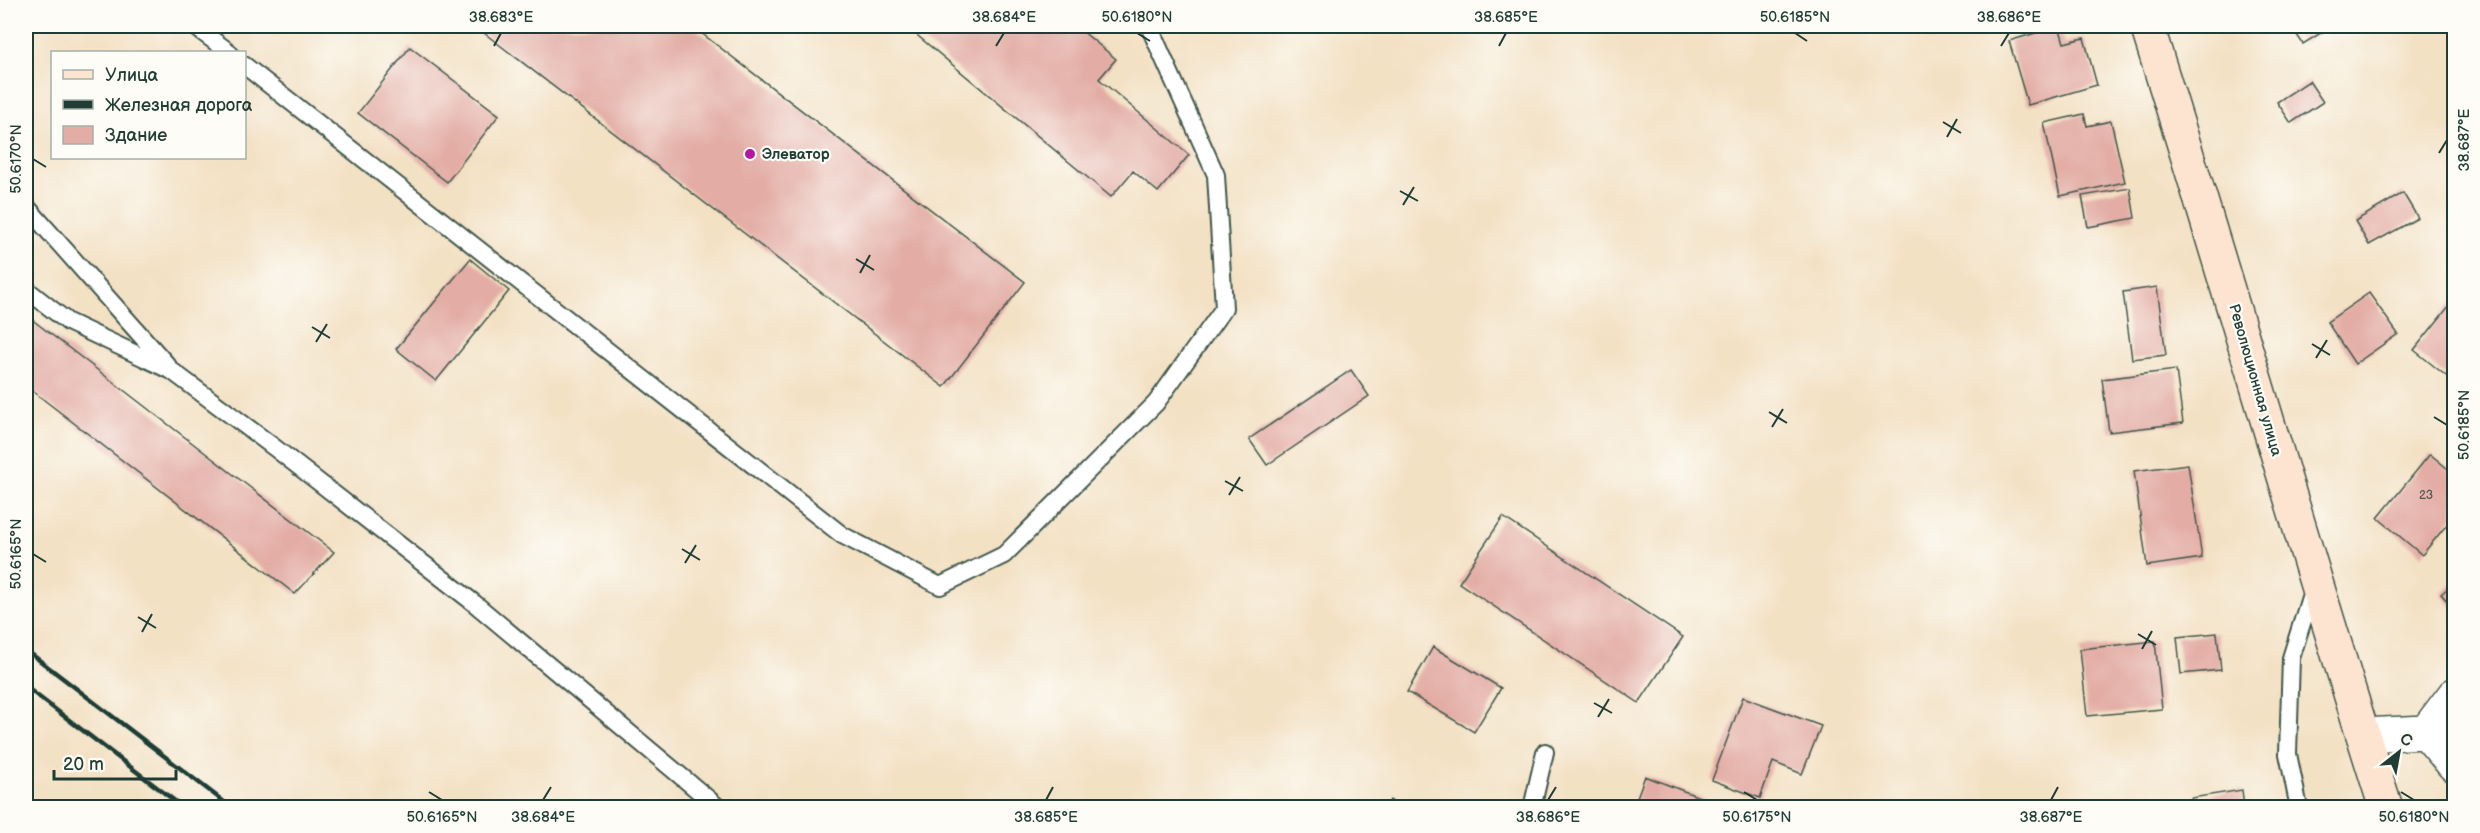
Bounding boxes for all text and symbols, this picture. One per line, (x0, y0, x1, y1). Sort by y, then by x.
text: 38.683°E (469, 8, 533, 27)
text: 38.684°E (972, 8, 1036, 27)
text: 50.6180°N (1101, 8, 1173, 27)
text: 38.685°E (1474, 8, 1538, 27)
text: 50.6185°N (1760, 8, 1830, 27)
text: 38.686°E (1977, 8, 2041, 27)
legend (51, 51, 246, 159)
text: Улица (105, 65, 159, 86)
text: Железная дорога (105, 95, 253, 116)
text: 38.687°E (2455, 108, 2474, 171)
text: 50.6170°N (7, 124, 26, 194)
text: Здание (105, 125, 167, 146)
place label: Элеватор (762, 145, 830, 164)
marker: Элеватор (743, 147, 757, 161)
street label: Революционная улица (2224, 302, 2286, 459)
text: 50.6185°N (2455, 390, 2474, 460)
house number: 23 (2419, 488, 2433, 503)
text: 50.6165°N (7, 518, 26, 590)
north arrow (2369, 722, 2429, 782)
text: С (2396, 729, 2416, 751)
scale bar (54, 743, 176, 781)
text: 20 m (63, 754, 104, 775)
text: 50.6165°N (406, 808, 478, 827)
text: 38.684°E (511, 808, 575, 827)
text: 38.685°E (1014, 808, 1078, 827)
text: 38.686°E (1516, 808, 1580, 827)
text: 50.6175°N (1722, 808, 1792, 827)
text: 38.687°E (2020, 808, 2083, 827)
text: 50.6180°N (2378, 808, 2450, 827)

